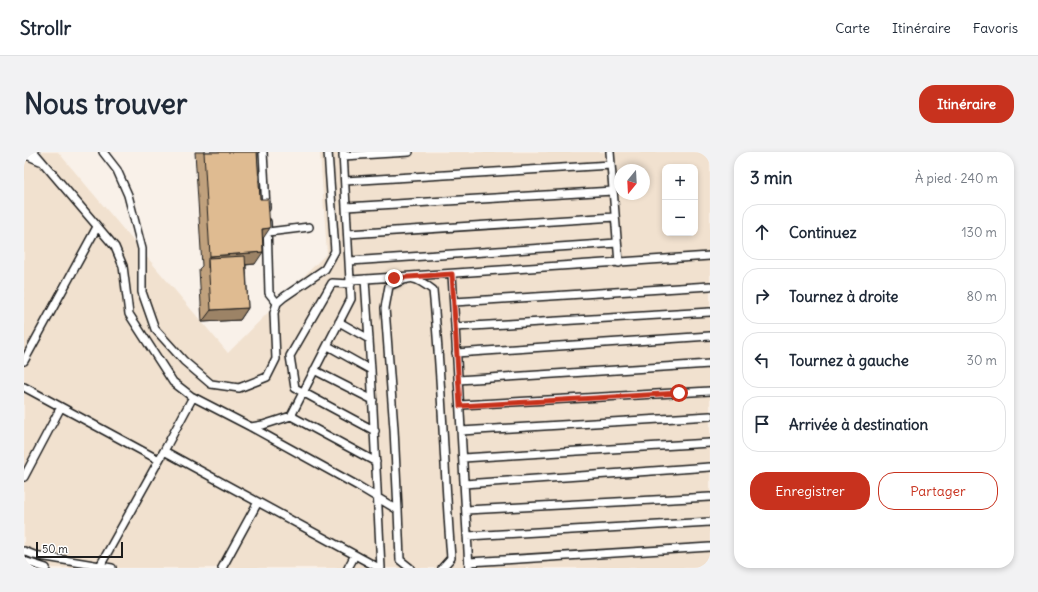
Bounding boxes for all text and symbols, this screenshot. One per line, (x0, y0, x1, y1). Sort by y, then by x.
text: Strollr (20, 16, 71, 40)
text: Carte (835, 19, 870, 37)
text: Itinéraire (892, 19, 951, 37)
text: Favoris (973, 19, 1018, 37)
button: Itinéraire (919, 85, 1014, 123)
text: Nous trouver (24, 86, 187, 122)
north arrow (614, 164, 650, 200)
map controls (662, 164, 698, 236)
button: + (662, 164, 698, 200)
text: 3 min (750, 167, 792, 189)
text: À pied · 240 m (915, 170, 998, 187)
button: − (662, 200, 698, 236)
icon: ahead (751, 221, 773, 243)
text: Continuez (789, 223, 857, 242)
text: 130 m (961, 224, 997, 241)
route end (385, 269, 403, 287)
icon: right (751, 285, 773, 307)
text: Tournez à droite (789, 287, 898, 306)
text: 80 m (966, 288, 997, 305)
icon: left (751, 349, 773, 371)
text: Tournez à gauche (789, 351, 909, 370)
text: 30 m (967, 352, 997, 369)
route start (670, 384, 688, 402)
icon: arrive (751, 413, 773, 435)
text: Arrivée à destination (789, 415, 928, 434)
button: Enregistrer (750, 472, 870, 510)
button: Partager (878, 472, 998, 510)
scale bar (36, 540, 123, 559)
text: 50 m (42, 542, 68, 556)

